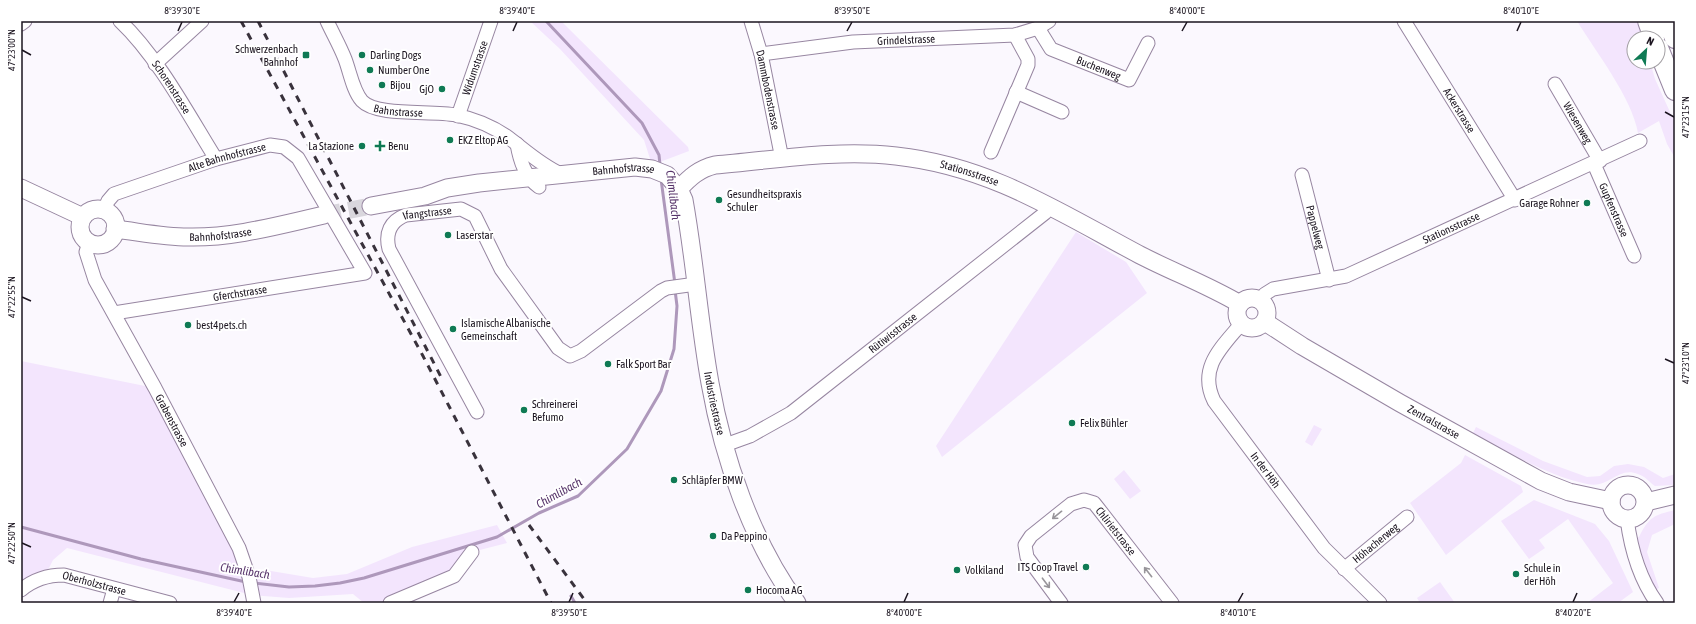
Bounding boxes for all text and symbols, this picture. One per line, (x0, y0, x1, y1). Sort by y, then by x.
text: 8°39'30"E (164, 5, 200, 16)
text: 8°39'40"E (499, 5, 535, 16)
text: 8°39'50"E (834, 5, 870, 16)
text: 8°40'00"E (1169, 5, 1205, 16)
text: 8°40'10"E (1503, 5, 1539, 16)
text: 47°23'00"N (6, 29, 17, 71)
north arrow (1626, 30, 1666, 70)
street label: Grindelstrasse (877, 32, 935, 47)
text: N (1645, 34, 1656, 48)
street label: Widumstrasse (460, 39, 490, 97)
place label: Schwerzenbach Bahnhof (235, 43, 298, 68)
street label: Dammbodenstrasse (754, 48, 782, 131)
place label: Darling Dogs (370, 49, 422, 61)
marker: Schwerzenbach Bahnhof (301, 50, 311, 60)
marker: Darling Dogs (357, 50, 367, 60)
street label: Buchenweg (1075, 54, 1123, 82)
street label: Schorenstrasse (150, 58, 193, 116)
place label: Number One (378, 64, 429, 76)
marker: Number One (365, 65, 375, 75)
place label: Bijou (390, 79, 411, 91)
marker: Bijou (377, 80, 387, 90)
place label: GjO (419, 83, 434, 95)
marker: GjO (437, 84, 447, 94)
street label: Ackerstrasse (1441, 86, 1478, 135)
text: 47°23'15"N (1680, 96, 1691, 138)
street label: Wiesenweg (1561, 100, 1595, 146)
street label: Bahnstrasse (372, 102, 423, 119)
place label: EKZ Eltop AG (458, 134, 508, 146)
marker: EKZ Eltop AG (445, 135, 455, 145)
street label: Alte Bahnhofstrasse (186, 140, 267, 174)
place label: La Stazione (308, 140, 354, 152)
place label: Benu (388, 140, 409, 152)
marker: La Stazione (357, 141, 367, 151)
marker: Benu (375, 141, 385, 151)
street label: Stationsstrasse (939, 158, 1000, 188)
street label: Bahnhofstrasse (592, 161, 657, 177)
water label: Chimlibach (663, 169, 683, 221)
street label: Gupfenstrasse (1597, 181, 1631, 239)
place label: Gesundheitspraxis Schuler (727, 188, 802, 213)
marker: Gesundheitspraxis Schuler (714, 195, 724, 205)
place label: Garage Rohner (1519, 197, 1580, 209)
marker: Garage Rohner (1582, 198, 1592, 208)
street label: Ifangstrasse (401, 204, 452, 222)
street label: Pappelweg (1304, 204, 1327, 251)
street label: Stationsstrasse (1421, 210, 1481, 246)
street label: Bahnhofstrasse (189, 225, 252, 243)
place label: Laserstar (456, 229, 494, 241)
marker: Laserstar (443, 230, 453, 240)
text: 47°22'55"N (6, 276, 17, 318)
street label: Gferchstrasse (212, 283, 268, 303)
street label: Rütiwisstrasse (866, 310, 919, 355)
place label: Islamische Albanische Gemeinschaft (461, 317, 551, 342)
place label: best4pets.ch (196, 319, 247, 331)
marker: best4pets.ch (183, 320, 193, 330)
marker: Islamische Albanische Gemeinschaft (448, 324, 458, 334)
text: 47°23'10"N (1680, 342, 1691, 384)
place label: Falk Sport Bar (616, 358, 672, 370)
marker: Falk Sport Bar (603, 359, 613, 369)
street label: Industriestrasse (702, 371, 727, 436)
street label: Grabenstrasse (153, 392, 191, 449)
place label: Schreinerei Befumo (532, 398, 578, 423)
street label: Zentralstrasse (1406, 402, 1462, 441)
marker: Schreinerei Befumo (519, 405, 529, 415)
place label: Felix Bühler (1080, 417, 1128, 429)
marker: Felix Bühler (1067, 418, 1077, 428)
street label: In der Höh (1248, 450, 1283, 490)
place label: Schläpfer BMW (682, 474, 743, 486)
water label: Chimlibach (534, 475, 584, 511)
marker: Schläpfer BMW (669, 475, 679, 485)
street label: Chlirietstrasse (1093, 505, 1138, 557)
one-way arrow (1052, 511, 1063, 520)
street label: Höhacherweg (1350, 520, 1401, 565)
text: 47°22'50"N (6, 522, 17, 564)
place label: Da Peppino (721, 530, 768, 542)
marker: Da Peppino (708, 531, 718, 541)
water label: Chimlibach (219, 560, 271, 582)
place label: ITS Coop Travel (1018, 561, 1078, 573)
marker: ITS Coop Travel (1081, 562, 1091, 572)
place label: Schule in der Höh (1524, 562, 1561, 587)
place label: Volkiland (965, 564, 1004, 576)
marker: Volkiland (952, 565, 962, 575)
one-way arrow (1144, 567, 1153, 578)
street label: Oberholzstrasse (61, 569, 127, 597)
marker: Schule in der Höh (1511, 569, 1521, 579)
one-way arrow (1041, 577, 1050, 588)
place label: Hocoma AG (756, 584, 803, 596)
marker: Hocoma AG (743, 585, 753, 595)
text: 8°39'40"E (216, 607, 252, 618)
text: 8°39'50"E (551, 607, 587, 618)
text: 8°40'00"E (886, 607, 922, 618)
text: 8°40'10"E (1220, 607, 1256, 618)
text: 8°40'20"E (1555, 607, 1591, 618)

